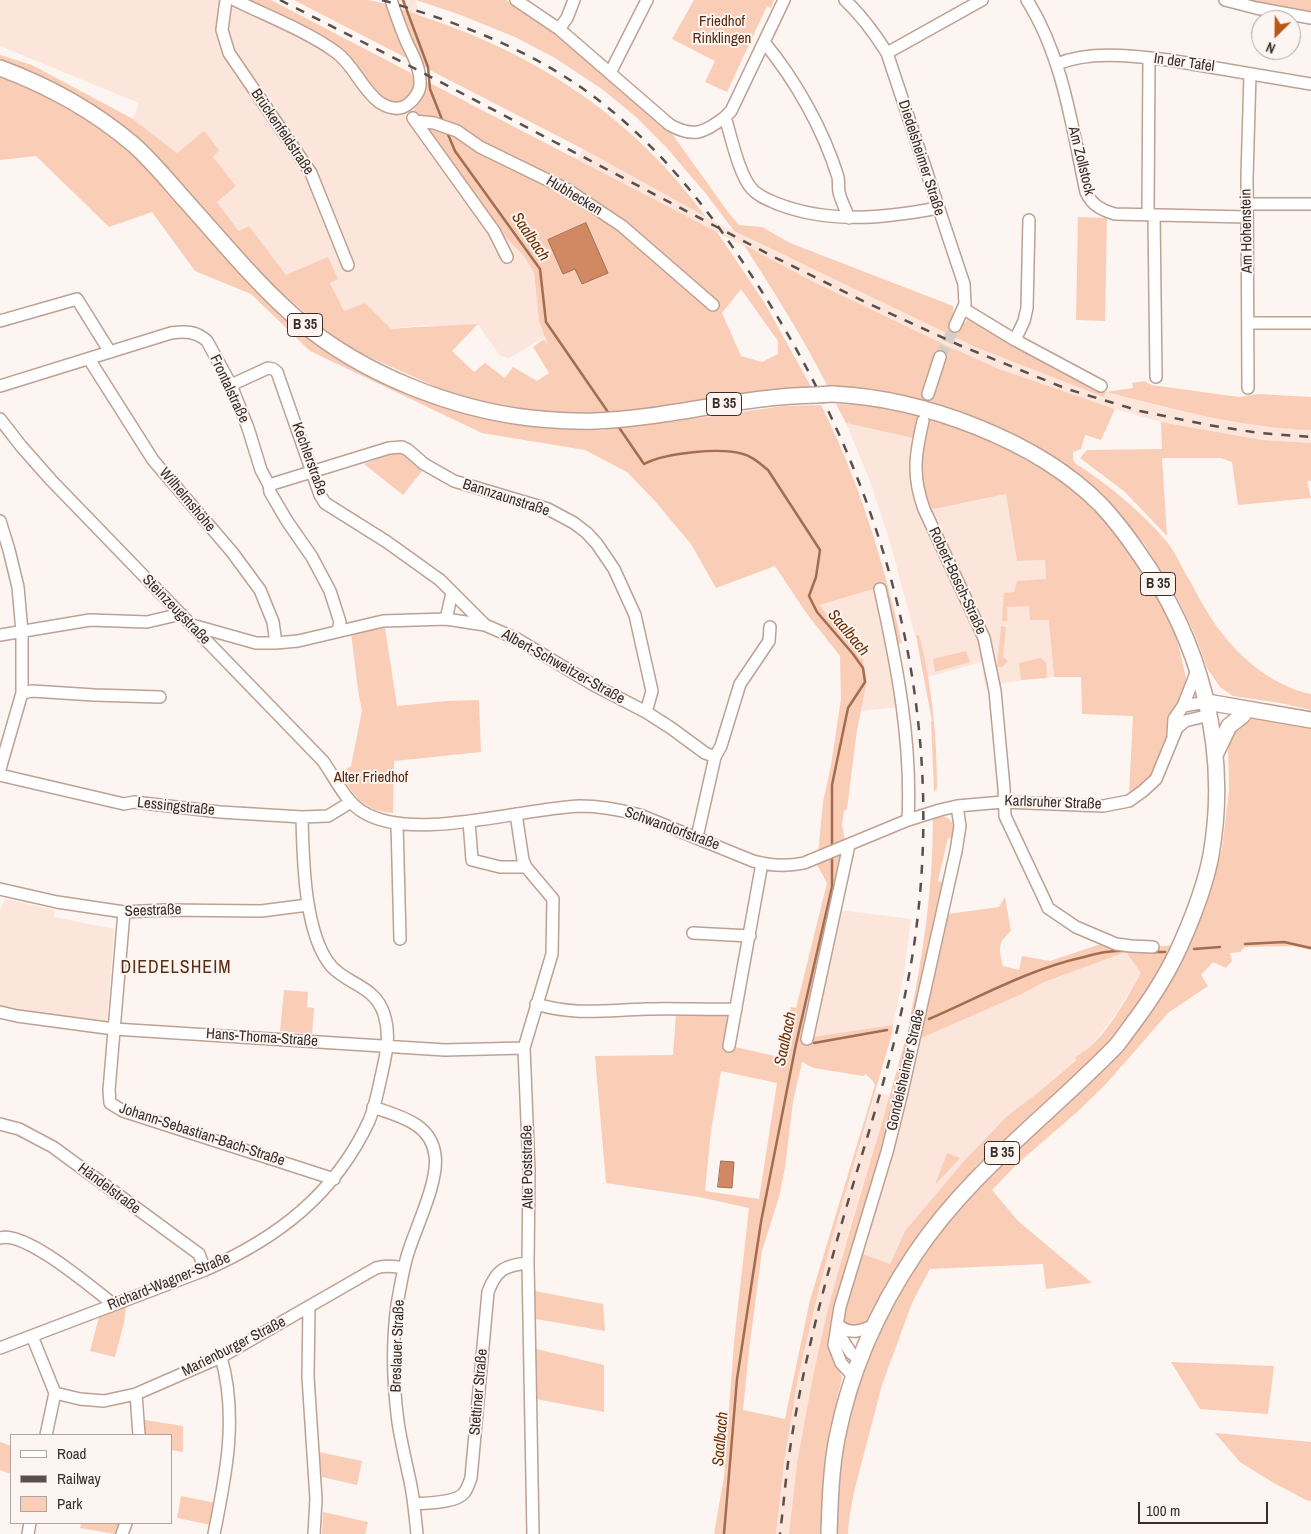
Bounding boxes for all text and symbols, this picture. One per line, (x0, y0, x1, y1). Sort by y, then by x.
north arrow (1251, 10, 1301, 60)
park label: Friedhof Rinklingen (693, 13, 751, 48)
text: N (1263, 38, 1278, 58)
street label: In der Tafel (1152, 50, 1216, 76)
street label: Brückenfeldstraße (247, 86, 317, 178)
street label: Diedelsheimer Straße (894, 98, 948, 218)
street label: Am Zollstock (1064, 125, 1098, 197)
street label: Hubhecken (543, 172, 605, 220)
street label: Am Hohenstein (1237, 188, 1257, 274)
water label: Saalbach (507, 209, 553, 265)
road number: B 35 (288, 314, 322, 336)
street label: Frontalstraße (205, 352, 253, 426)
road number: B 35 (706, 392, 742, 416)
street label: Kechlerstraße (287, 420, 331, 498)
street label: Wilhelmshöhe (155, 464, 219, 536)
street label: Bannzaunstraße (460, 475, 552, 521)
street label: Robert-Bosch-Straße (924, 525, 990, 637)
street label: Steinzeugstraße (138, 571, 214, 649)
road number: B 35 (1140, 572, 1176, 596)
water label: Saalbach (823, 606, 873, 660)
street label: Albert-Schweitzer-Straße (498, 626, 628, 708)
park label: Alter Friedhof (334, 769, 408, 787)
street label: Karlsruher Straße (1004, 792, 1102, 814)
street label: Lessingstraße (136, 794, 216, 820)
street label: Schwandorfstraße (622, 803, 722, 855)
street label: Seestraße (124, 901, 182, 921)
district label: DIEDELSHEIM (119, 957, 233, 979)
street label: Gondelsheimer Straße (883, 1007, 929, 1133)
water label: Saalbach (771, 1010, 801, 1068)
street label: Hans-Thoma-Straße (205, 1025, 319, 1051)
street label: Johann-Sebastian-Bach-Straße (117, 1100, 287, 1170)
street label: Alte Poststraße (518, 1125, 538, 1209)
road number: B 35 (984, 1142, 1020, 1164)
street label: Händelstraße (74, 1160, 144, 1218)
street label: Richard-Wagner-Straße (105, 1249, 233, 1315)
street label: Breslauer Straße (387, 1299, 409, 1393)
street label: Marienburger Straße (179, 1313, 289, 1381)
street label: Stettiner Straße (466, 1348, 492, 1436)
water label: Saalbach (709, 1411, 733, 1467)
legend (10, 1434, 172, 1524)
text: Road (57, 1443, 86, 1464)
text: Railway (57, 1468, 101, 1489)
scale bar (1141, 1492, 1271, 1524)
text: Park (57, 1493, 82, 1514)
text: 100 m (1146, 1500, 1180, 1521)

